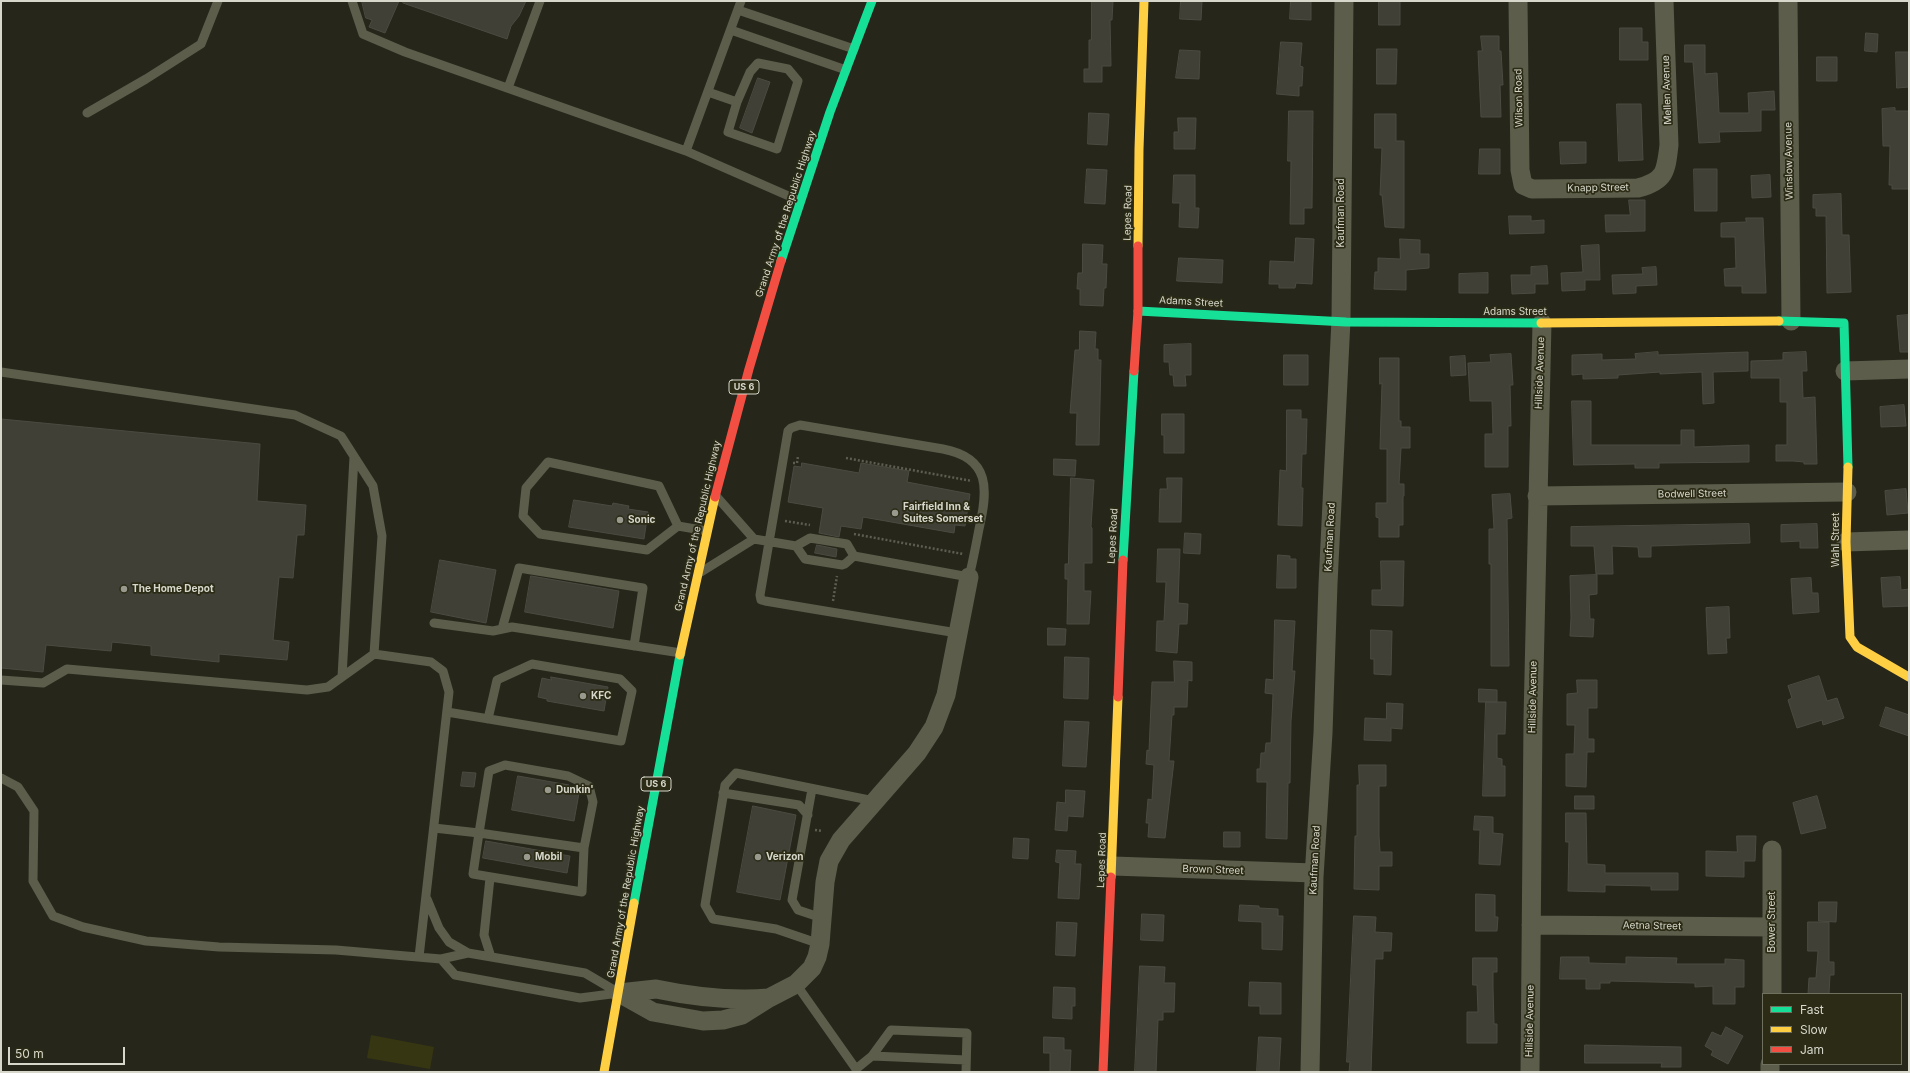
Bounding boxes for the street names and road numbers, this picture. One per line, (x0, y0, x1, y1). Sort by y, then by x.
street label: Mellen Avenue (1660, 55, 1674, 125)
street label: Wilson Road (1512, 68, 1526, 128)
street label: Winslow Avenue (1782, 122, 1796, 200)
street label: Grand Army of the Republic Highway (753, 129, 819, 299)
street label: Kaufman Road (1335, 178, 1347, 248)
street label: Knapp Street (1567, 181, 1629, 195)
street label: Lepes Road (1122, 185, 1134, 241)
street label: Adams Street (1159, 294, 1223, 310)
street label: Adams Street (1483, 306, 1547, 318)
street label: Hillside Avenue (1533, 337, 1547, 409)
road number: US 6 (729, 380, 759, 394)
street label: Grand Army of the Republic Highway (673, 440, 723, 612)
street label: Bodwell Street (1658, 487, 1726, 501)
street label: Kaufman Road (1322, 502, 1338, 572)
street label: Lepes Road (1106, 508, 1120, 564)
street label: Wahl Street (1830, 513, 1842, 567)
street label: Hillside Avenue (1526, 661, 1540, 733)
road number: US 6 (641, 777, 671, 791)
street label: Grand Army of the Republic Highway (605, 805, 647, 979)
street label: Kaufman Road (1307, 825, 1323, 895)
street label: Lepes Road (1095, 832, 1109, 888)
street label: Brown Street (1182, 863, 1244, 877)
street label: Bower Street (1766, 892, 1778, 952)
street label: Aetna Street (1623, 919, 1681, 933)
street label: Hillside Avenue (1523, 985, 1537, 1057)

